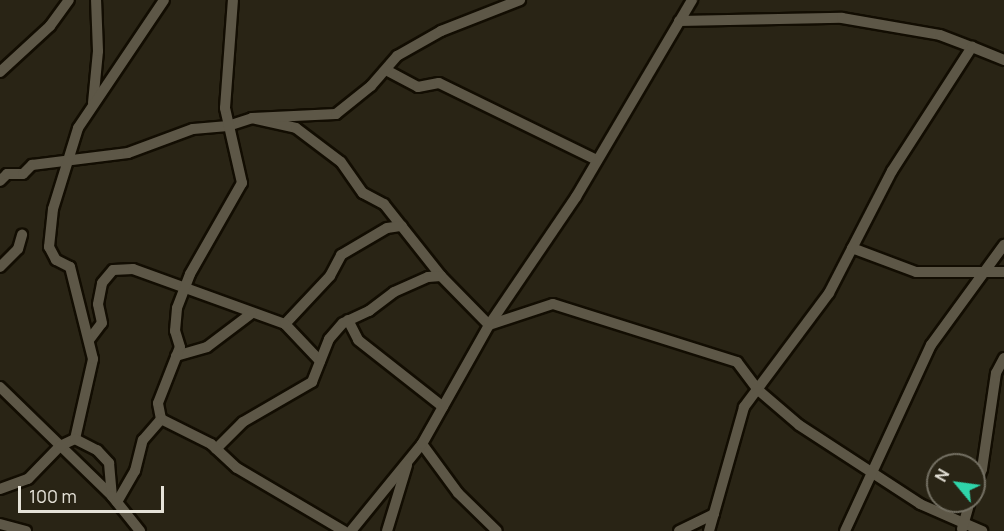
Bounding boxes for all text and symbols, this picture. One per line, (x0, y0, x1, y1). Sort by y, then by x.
north arrow (926, 453, 986, 513)
text: N (930, 465, 954, 486)
scale bar (21, 474, 166, 512)
text: 100 m (29, 484, 77, 508)

